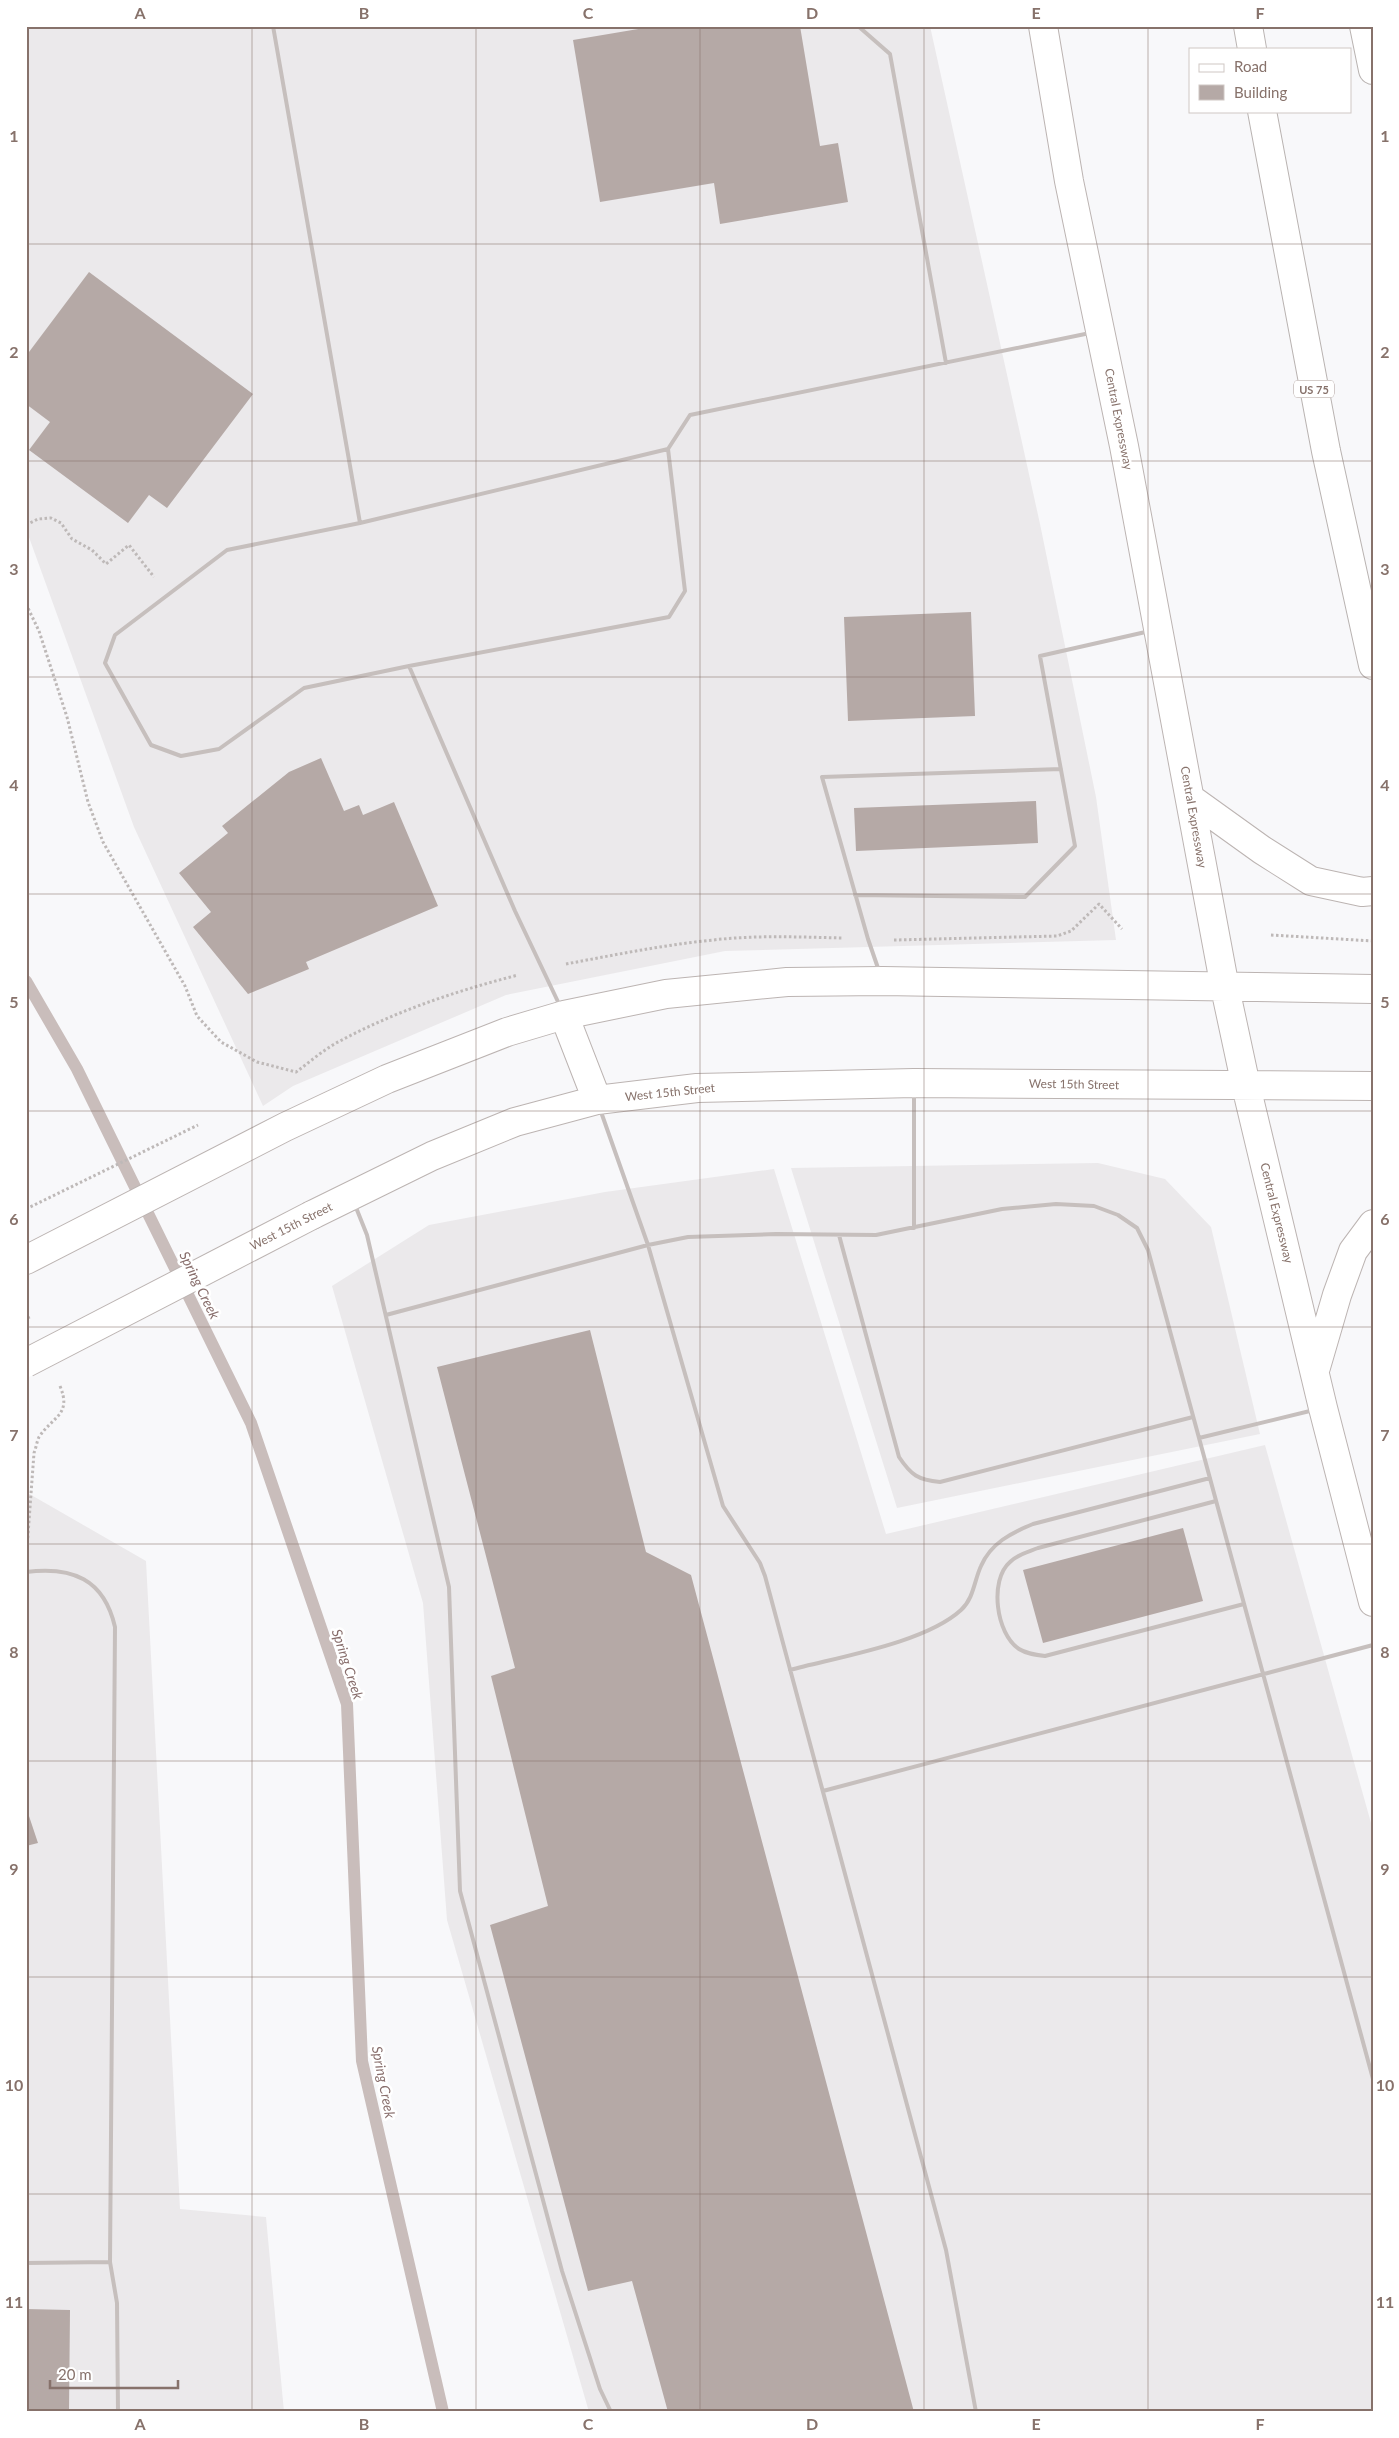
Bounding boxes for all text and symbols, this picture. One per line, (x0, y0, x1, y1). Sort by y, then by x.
text: A (133, 3, 146, 22)
text: B (359, 3, 369, 22)
text: C (583, 3, 594, 22)
text: D (806, 3, 818, 22)
text: E (1031, 3, 1041, 22)
text: F (1255, 3, 1265, 22)
legend (1189, 48, 1352, 112)
text: Road (1234, 57, 1267, 75)
text: Building (1234, 83, 1287, 101)
text: 1 (9, 126, 19, 145)
text: 1 (1380, 126, 1390, 145)
text: 2 (9, 342, 19, 361)
text: 2 (1380, 342, 1390, 361)
street label: Central Expressway (1102, 367, 1136, 472)
road number: US 75 (1294, 380, 1334, 398)
text: 3 (9, 559, 19, 578)
text: 3 (1380, 559, 1390, 578)
street label: Central Expressway (1178, 765, 1210, 870)
text: 4 (9, 775, 19, 794)
text: 4 (1380, 775, 1390, 794)
text: 5 (9, 992, 19, 1011)
text: 5 (1380, 992, 1390, 1011)
street label: West 15th Street (1029, 1076, 1120, 1092)
street label: West 15th Street (624, 1080, 716, 1104)
street label: Central Expressway (1257, 1161, 1297, 1266)
street label: West 15th Street (247, 1199, 335, 1253)
text: 6 (9, 1209, 19, 1228)
text: 6 (1380, 1209, 1390, 1228)
water label: Spring Creek (176, 1248, 224, 1322)
text: 7 (9, 1425, 19, 1444)
text: 7 (1380, 1425, 1390, 1444)
water label: Spring Creek (329, 1627, 367, 1702)
text: 8 (9, 1642, 19, 1661)
text: 8 (1380, 1642, 1390, 1661)
text: 9 (9, 1859, 19, 1878)
text: 9 (1380, 1859, 1390, 1878)
water label: Spring Creek (369, 2045, 399, 2120)
text: 10 (5, 2075, 23, 2094)
text: 10 (1376, 2075, 1394, 2094)
text: 11 (5, 2292, 23, 2311)
text: 11 (1376, 2292, 1394, 2311)
scale bar (50, 2358, 178, 2390)
text: 20 m (58, 2365, 92, 2383)
text: A (133, 2414, 146, 2433)
text: B (359, 2414, 369, 2433)
text: C (583, 2414, 594, 2433)
text: D (806, 2414, 818, 2433)
text: E (1031, 2414, 1041, 2433)
text: F (1255, 2414, 1265, 2433)

